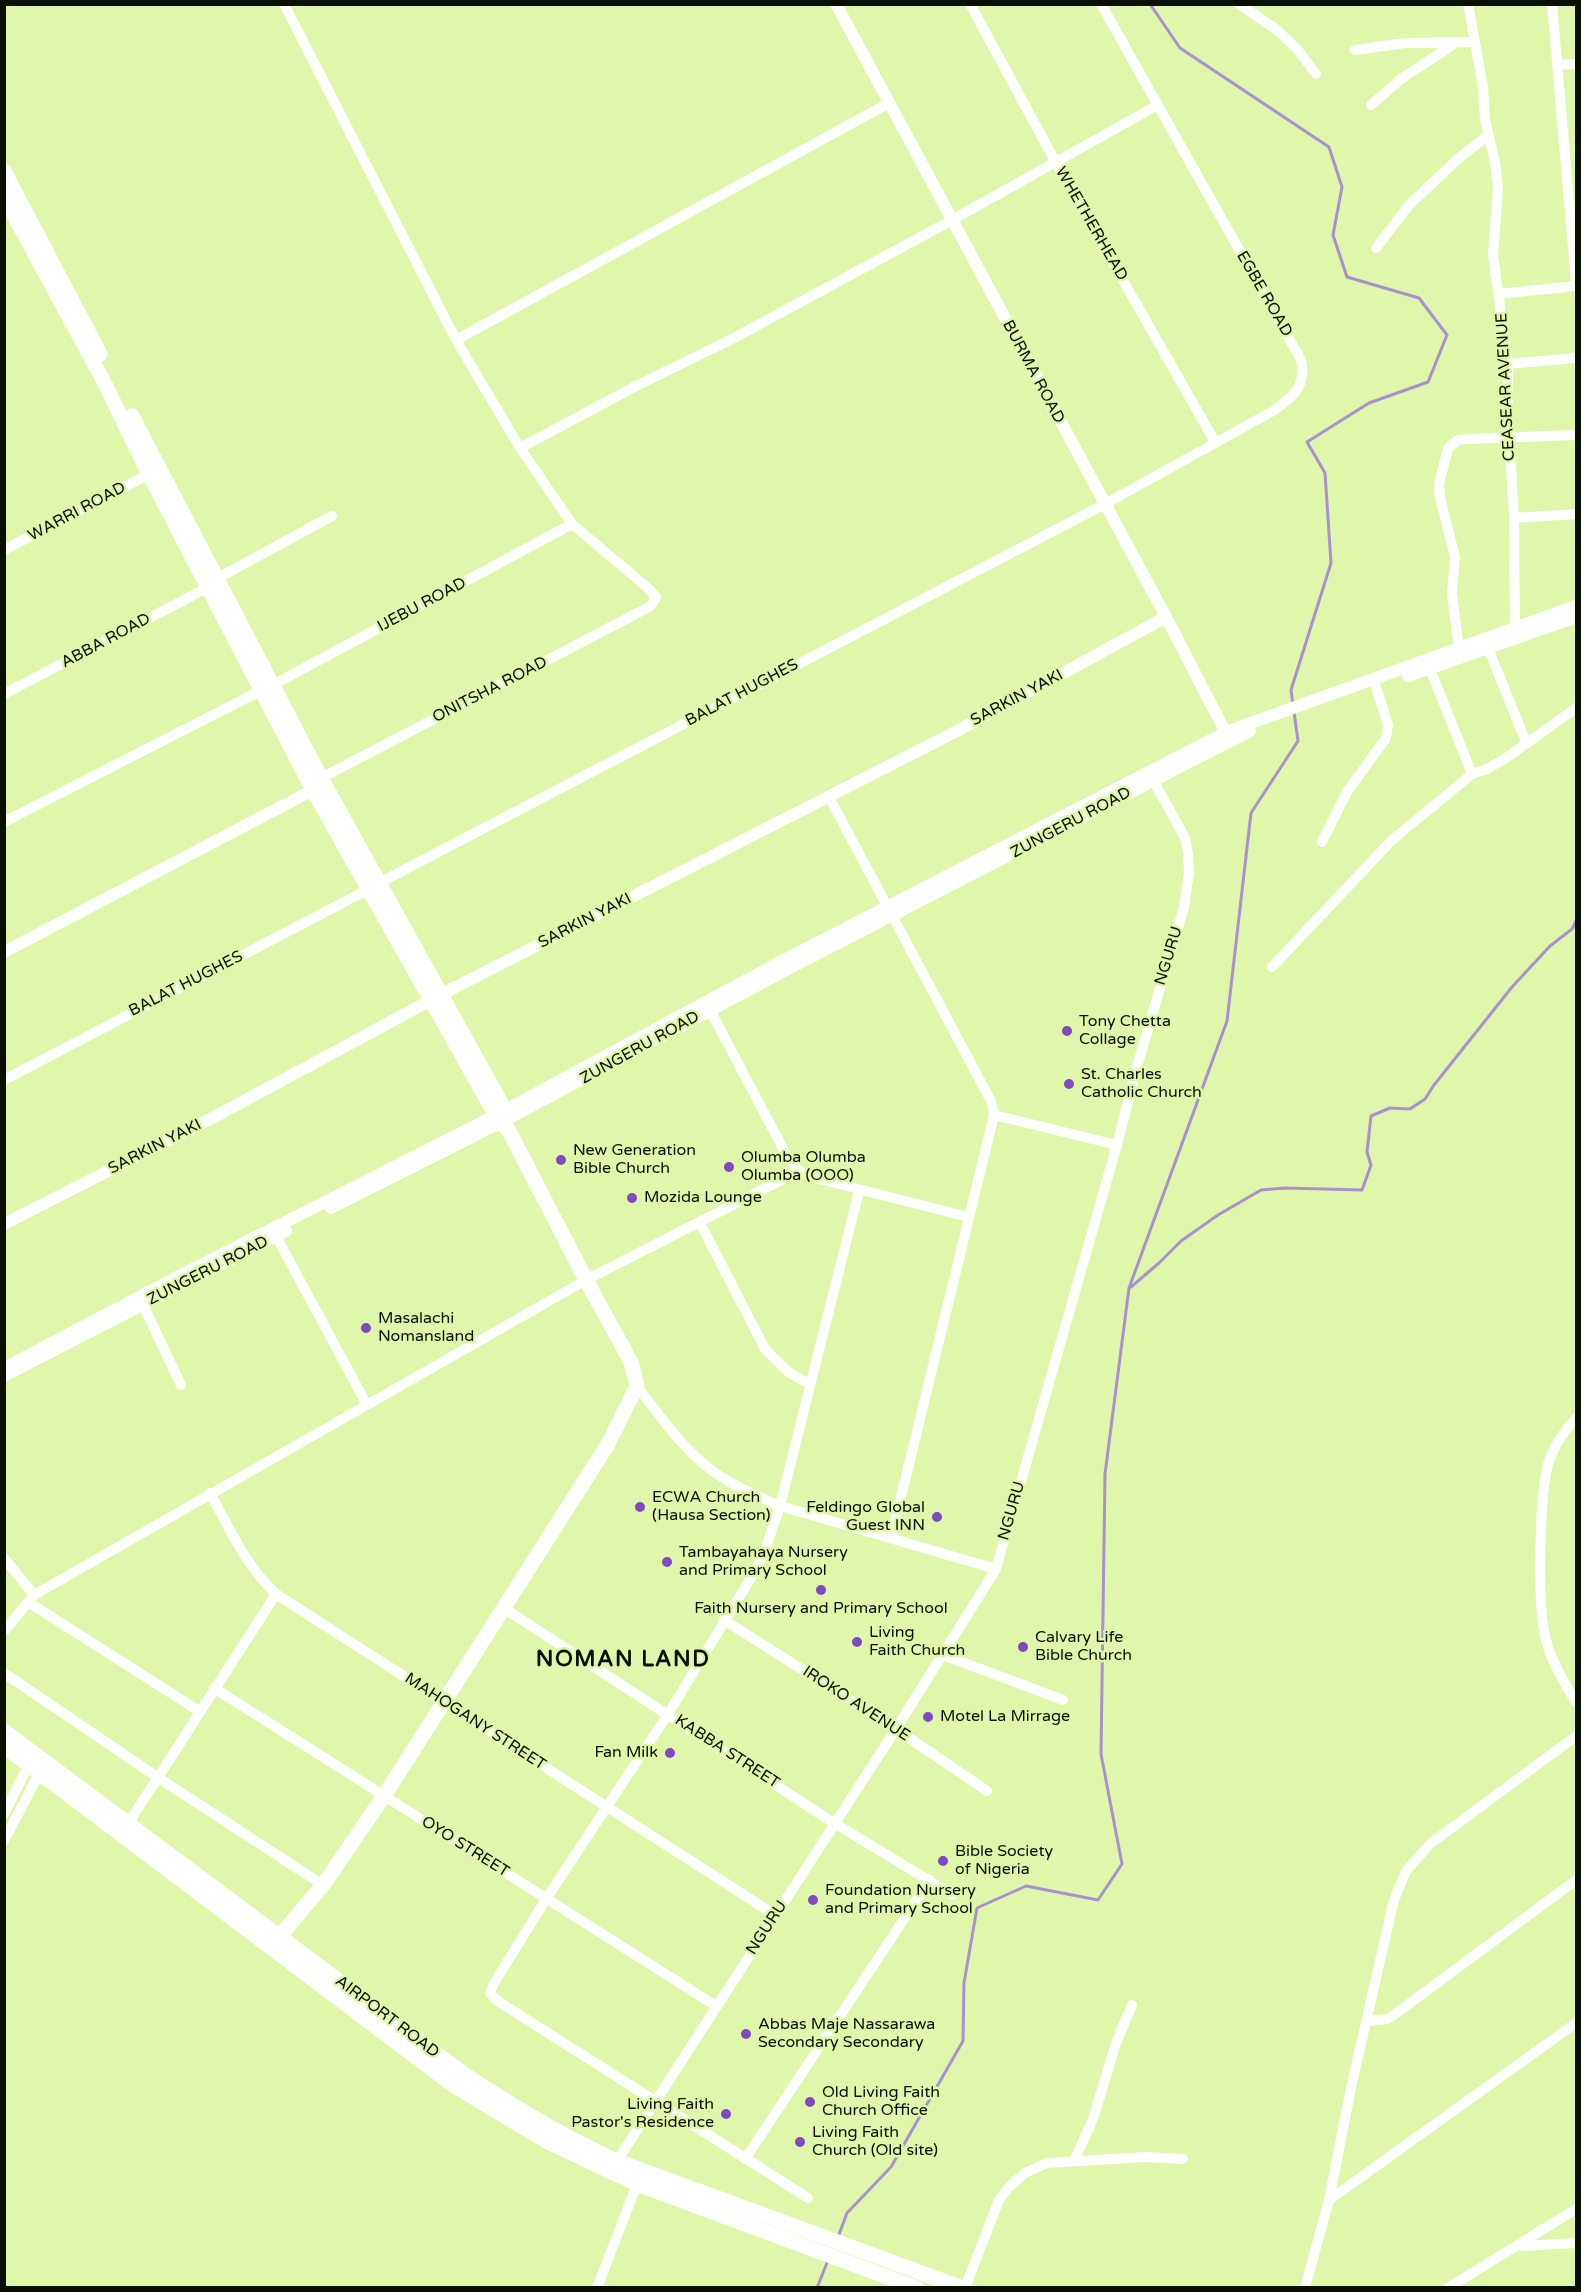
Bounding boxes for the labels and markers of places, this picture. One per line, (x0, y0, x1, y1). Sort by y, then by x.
place label: Tony Chetta Collage (1079, 1012, 1171, 1050)
marker: Tony Chetta Collage (1060, 1024, 1074, 1038)
place label: St. Charles Catholic Church (1081, 1065, 1202, 1103)
marker: St. Charles Catholic Church (1062, 1077, 1076, 1091)
place label: New Generation Bible Church (573, 1141, 696, 1179)
place label: Olumba Olumba Olumba (OOO) (741, 1148, 866, 1186)
marker: New Generation Bible Church (554, 1153, 568, 1167)
marker: Olumba Olumba Olumba (OOO) (722, 1160, 736, 1174)
place label: Mozida Lounge (644, 1188, 762, 1208)
marker: Mozida Lounge (625, 1191, 639, 1205)
place label: Masalachi Nomansland (378, 1309, 474, 1347)
marker: Masalachi Nomansland (359, 1321, 373, 1335)
place label: ECWA Church (Hausa Section) (652, 1488, 771, 1526)
place label: Feldingo Global Guest INN (806, 1498, 925, 1536)
marker: ECWA Church (Hausa Section) (633, 1500, 647, 1514)
marker: Feldingo Global Guest INN (930, 1510, 944, 1524)
place label: Tambayahaya Nursery and Primary School (679, 1543, 848, 1581)
marker: Tambayahaya Nursery and Primary School (660, 1555, 674, 1569)
marker: Faith Nursery and Primary School (814, 1583, 828, 1597)
place label: Faith Nursery and Primary School (694, 1599, 948, 1619)
place label: Living Faith Church (869, 1623, 965, 1661)
place label: Calvary Life Bible Church (1035, 1628, 1132, 1666)
marker: Living Faith Church (850, 1635, 864, 1649)
marker: Calvary Life Bible Church (1016, 1640, 1030, 1654)
place label: Motel La Mirrage (940, 1707, 1070, 1727)
marker: Motel La Mirrage (921, 1710, 935, 1724)
place label: Fan Milk (595, 1743, 658, 1763)
marker: Fan Milk (663, 1746, 677, 1760)
place label: Bible Society of Nigeria (955, 1842, 1053, 1880)
marker: Bible Society of Nigeria (936, 1854, 950, 1868)
place label: Foundation Nursery and Primary School (825, 1881, 976, 1919)
marker: Foundation Nursery and Primary School (806, 1893, 820, 1907)
place label: Abbas Maje Nassarawa Secondary Secondary (758, 2015, 935, 2053)
marker: Abbas Maje Nassarawa Secondary Secondary (739, 2027, 753, 2041)
place label: Old Living Faith Church Office (822, 2083, 940, 2121)
place label: Living Faith Pastor's Residence (571, 2095, 714, 2133)
marker: Old Living Faith Church Office (803, 2095, 817, 2109)
marker: Living Faith Pastor's Residence (719, 2107, 733, 2121)
place label: Living Faith Church (Old site) (812, 2123, 938, 2161)
marker: Living Faith Church (Old site) (793, 2135, 807, 2149)

